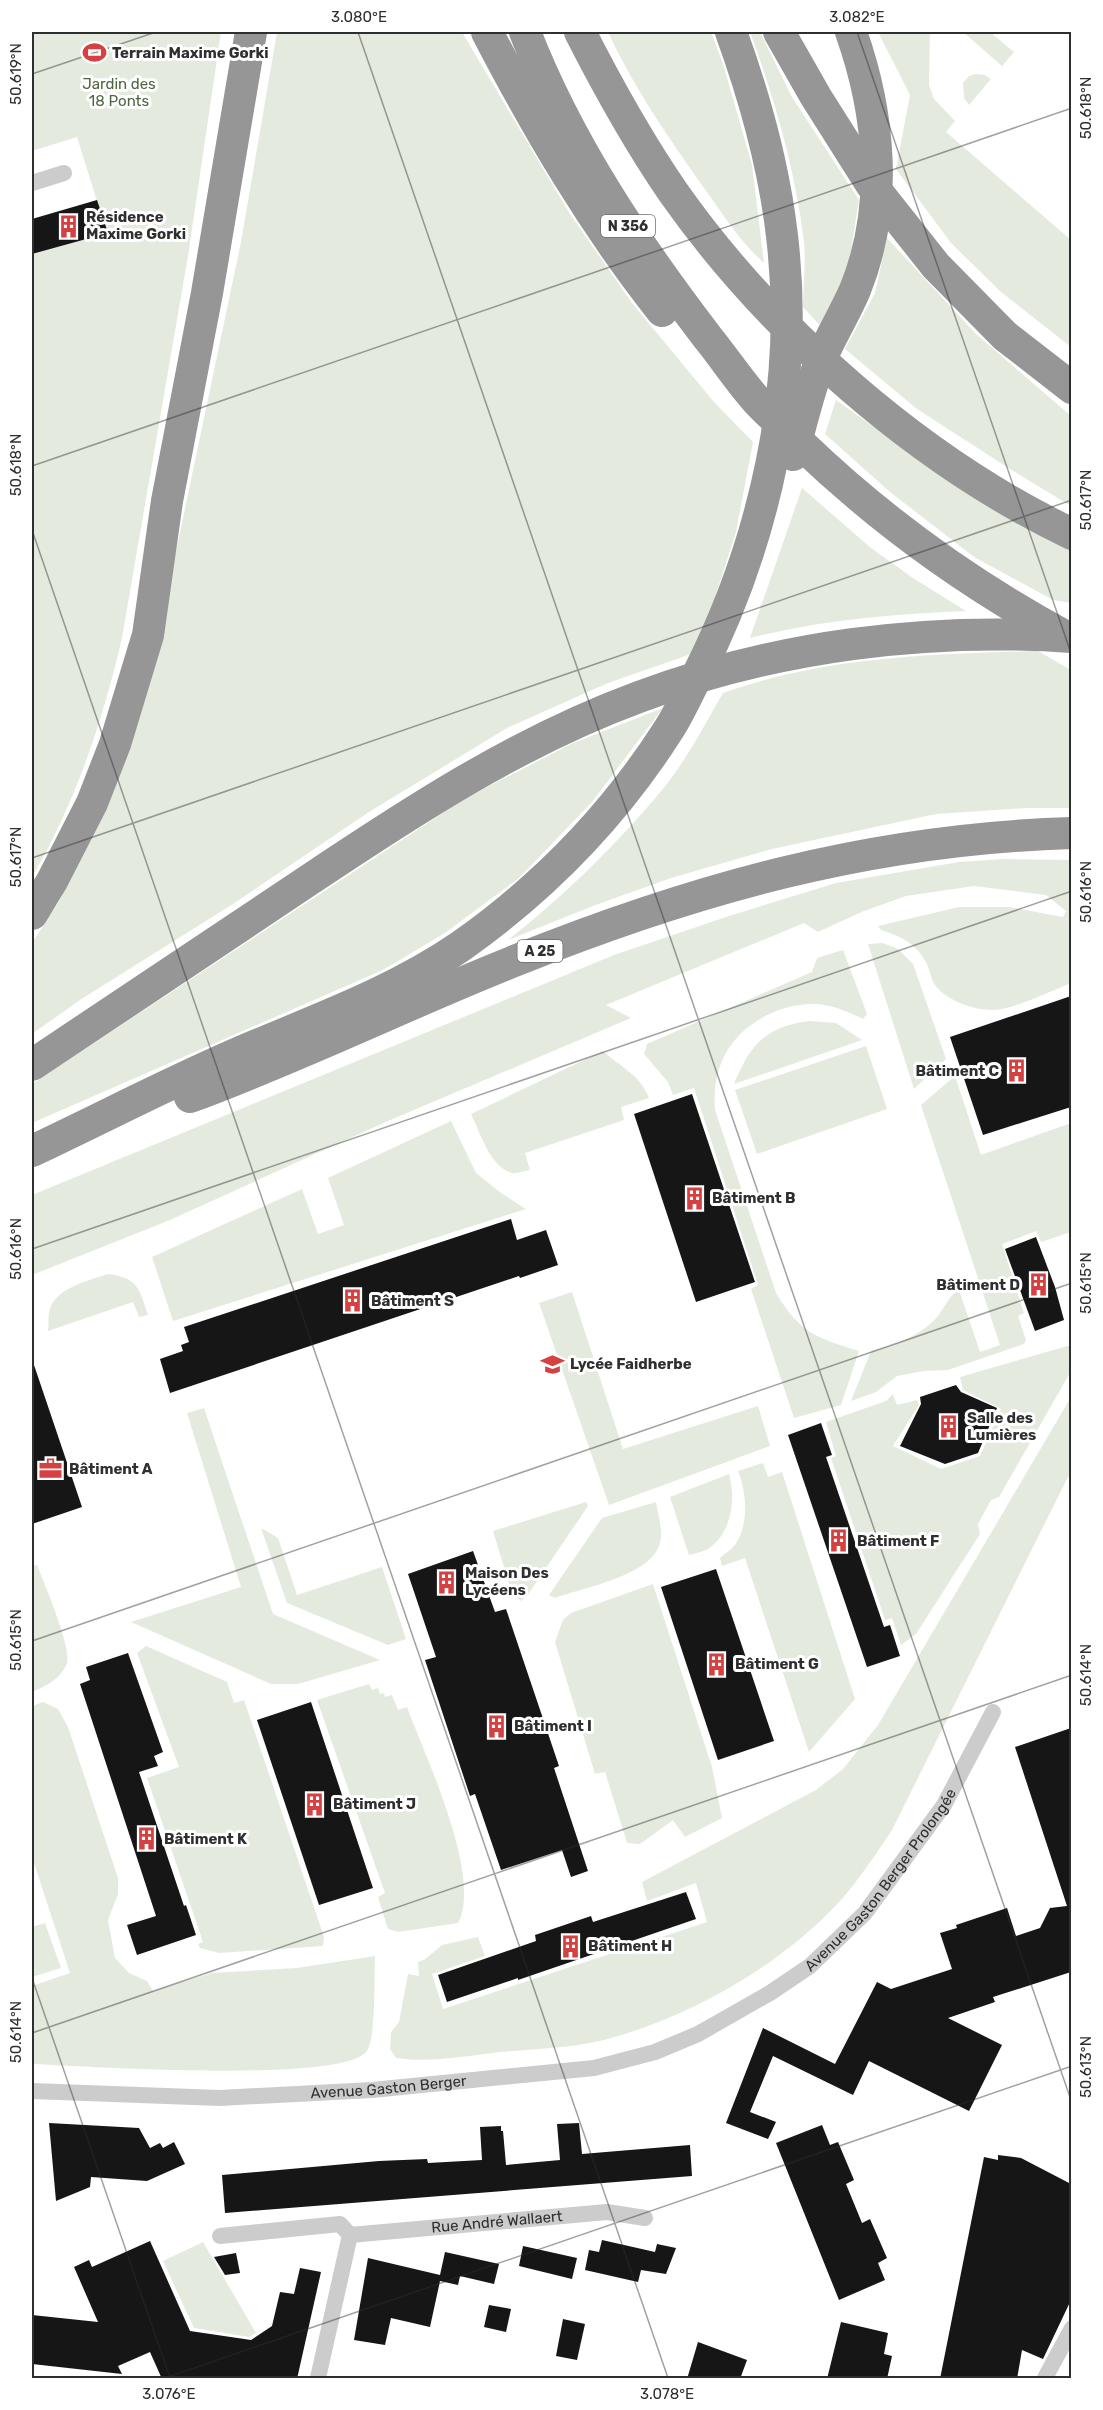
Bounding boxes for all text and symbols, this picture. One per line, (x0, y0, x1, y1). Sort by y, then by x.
text: 3.080°E (331, 8, 387, 26)
text: 3.082°E (829, 8, 885, 26)
sports icon: Terrain Maxime Gorki (81, 40, 107, 66)
text: 50.619°N (7, 43, 25, 105)
place label: Terrain Maxime Gorki (112, 44, 269, 62)
park label: Jardin des 18 Ponts (82, 75, 156, 110)
text: 50.618°N (1077, 77, 1095, 139)
place label: Résidence Maxime Gorki (86, 208, 186, 243)
building icon: Résidence Maxime Gorki (55, 213, 81, 239)
road number: N 356 (601, 215, 655, 237)
text: 50.618°N (7, 434, 25, 496)
text: 50.617°N (1077, 470, 1095, 530)
text: 50.617°N (7, 827, 25, 887)
text: 50.616°N (1077, 861, 1095, 923)
road number: A 25 (518, 940, 562, 962)
building icon: Bâtiment C (1004, 1058, 1030, 1084)
place label: Bâtiment C (915, 1062, 999, 1080)
building icon: Bâtiment B (681, 1185, 707, 1211)
place label: Bâtiment B (712, 1189, 796, 1207)
text: 50.616°N (7, 1218, 25, 1280)
text: 50.615°N (1077, 1252, 1095, 1314)
building icon: Bâtiment D (1025, 1272, 1051, 1298)
place label: Bâtiment D (936, 1276, 1020, 1294)
building icon: Bâtiment S (340, 1288, 366, 1314)
place label: Bâtiment S (371, 1292, 454, 1310)
school or university icon: Lycée Faidherbe (539, 1351, 565, 1377)
place label: Lycée Faidherbe (570, 1355, 692, 1373)
place label: Salle des Lumières (967, 1409, 1036, 1444)
building icon: Salle des Lumières (936, 1414, 962, 1440)
office icon: Bâtiment A (38, 1456, 64, 1482)
place label: Bâtiment A (69, 1460, 153, 1478)
building icon: Bâtiment F (826, 1528, 852, 1554)
place label: Bâtiment F (857, 1532, 939, 1550)
place label: Maison Des Lycéens (465, 1564, 549, 1599)
building icon: Maison Des Lycéens (434, 1569, 460, 1595)
text: 50.615°N (7, 1609, 25, 1671)
text: 50.614°N (1077, 1644, 1095, 1706)
building icon: Bâtiment G (704, 1651, 730, 1677)
place label: Bâtiment G (735, 1655, 819, 1673)
building icon: Bâtiment I (483, 1713, 509, 1739)
place label: Bâtiment I (514, 1717, 592, 1735)
street label: Avenue Gaston Berger Prolongée (801, 1786, 960, 1975)
building icon: Bâtiment J (302, 1791, 328, 1817)
place label: Bâtiment J (333, 1795, 416, 1813)
building icon: Bâtiment K (133, 1826, 159, 1852)
place label: Bâtiment K (164, 1830, 247, 1848)
building icon: Bâtiment H (557, 1933, 583, 1959)
place label: Bâtiment H (588, 1937, 672, 1955)
text: 50.614°N (7, 2001, 25, 2063)
text: 50.613°N (1077, 2036, 1095, 2098)
street label: Avenue Gaston Berger (310, 2072, 468, 2102)
street label: Rue André Wallaert (431, 2207, 563, 2237)
text: 3.076°E (142, 2385, 196, 2403)
text: 3.078°E (640, 2385, 694, 2403)

